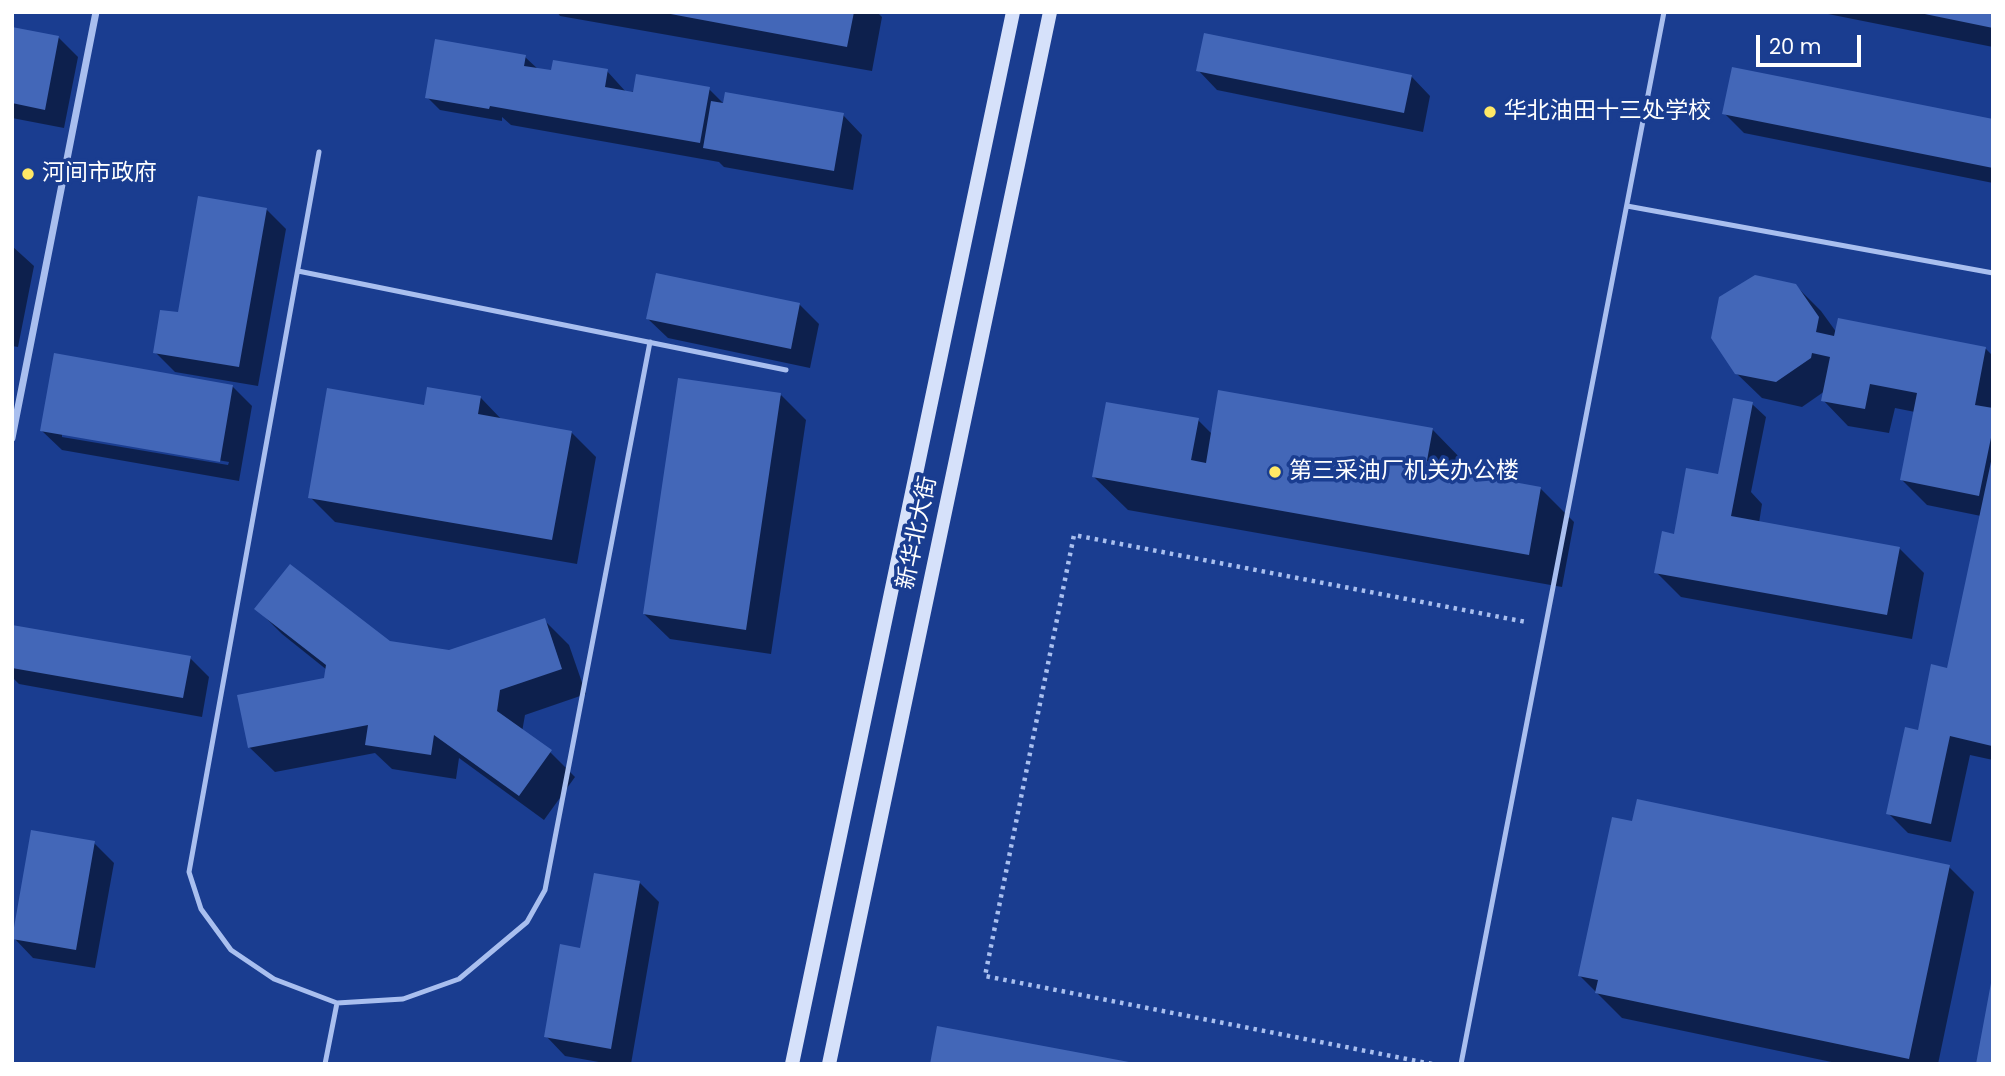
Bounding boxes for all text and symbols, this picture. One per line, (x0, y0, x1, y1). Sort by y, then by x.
scale bar (1760, 21, 1865, 65)
text: 20 m (1769, 32, 1822, 61)
place label: 华北油田十三处学校 (1504, 98, 1711, 126)
marker: 华北油田十三处学校 (1482, 104, 1498, 120)
place label: 河间市政府 (42, 160, 157, 188)
marker: 河间市政府 (20, 166, 36, 182)
place label: 第三采油厂机关办公楼 (1289, 458, 1519, 486)
marker: 第三采油厂机关办公楼 (1267, 464, 1283, 480)
street label: 新华北大街 (893, 474, 943, 592)

